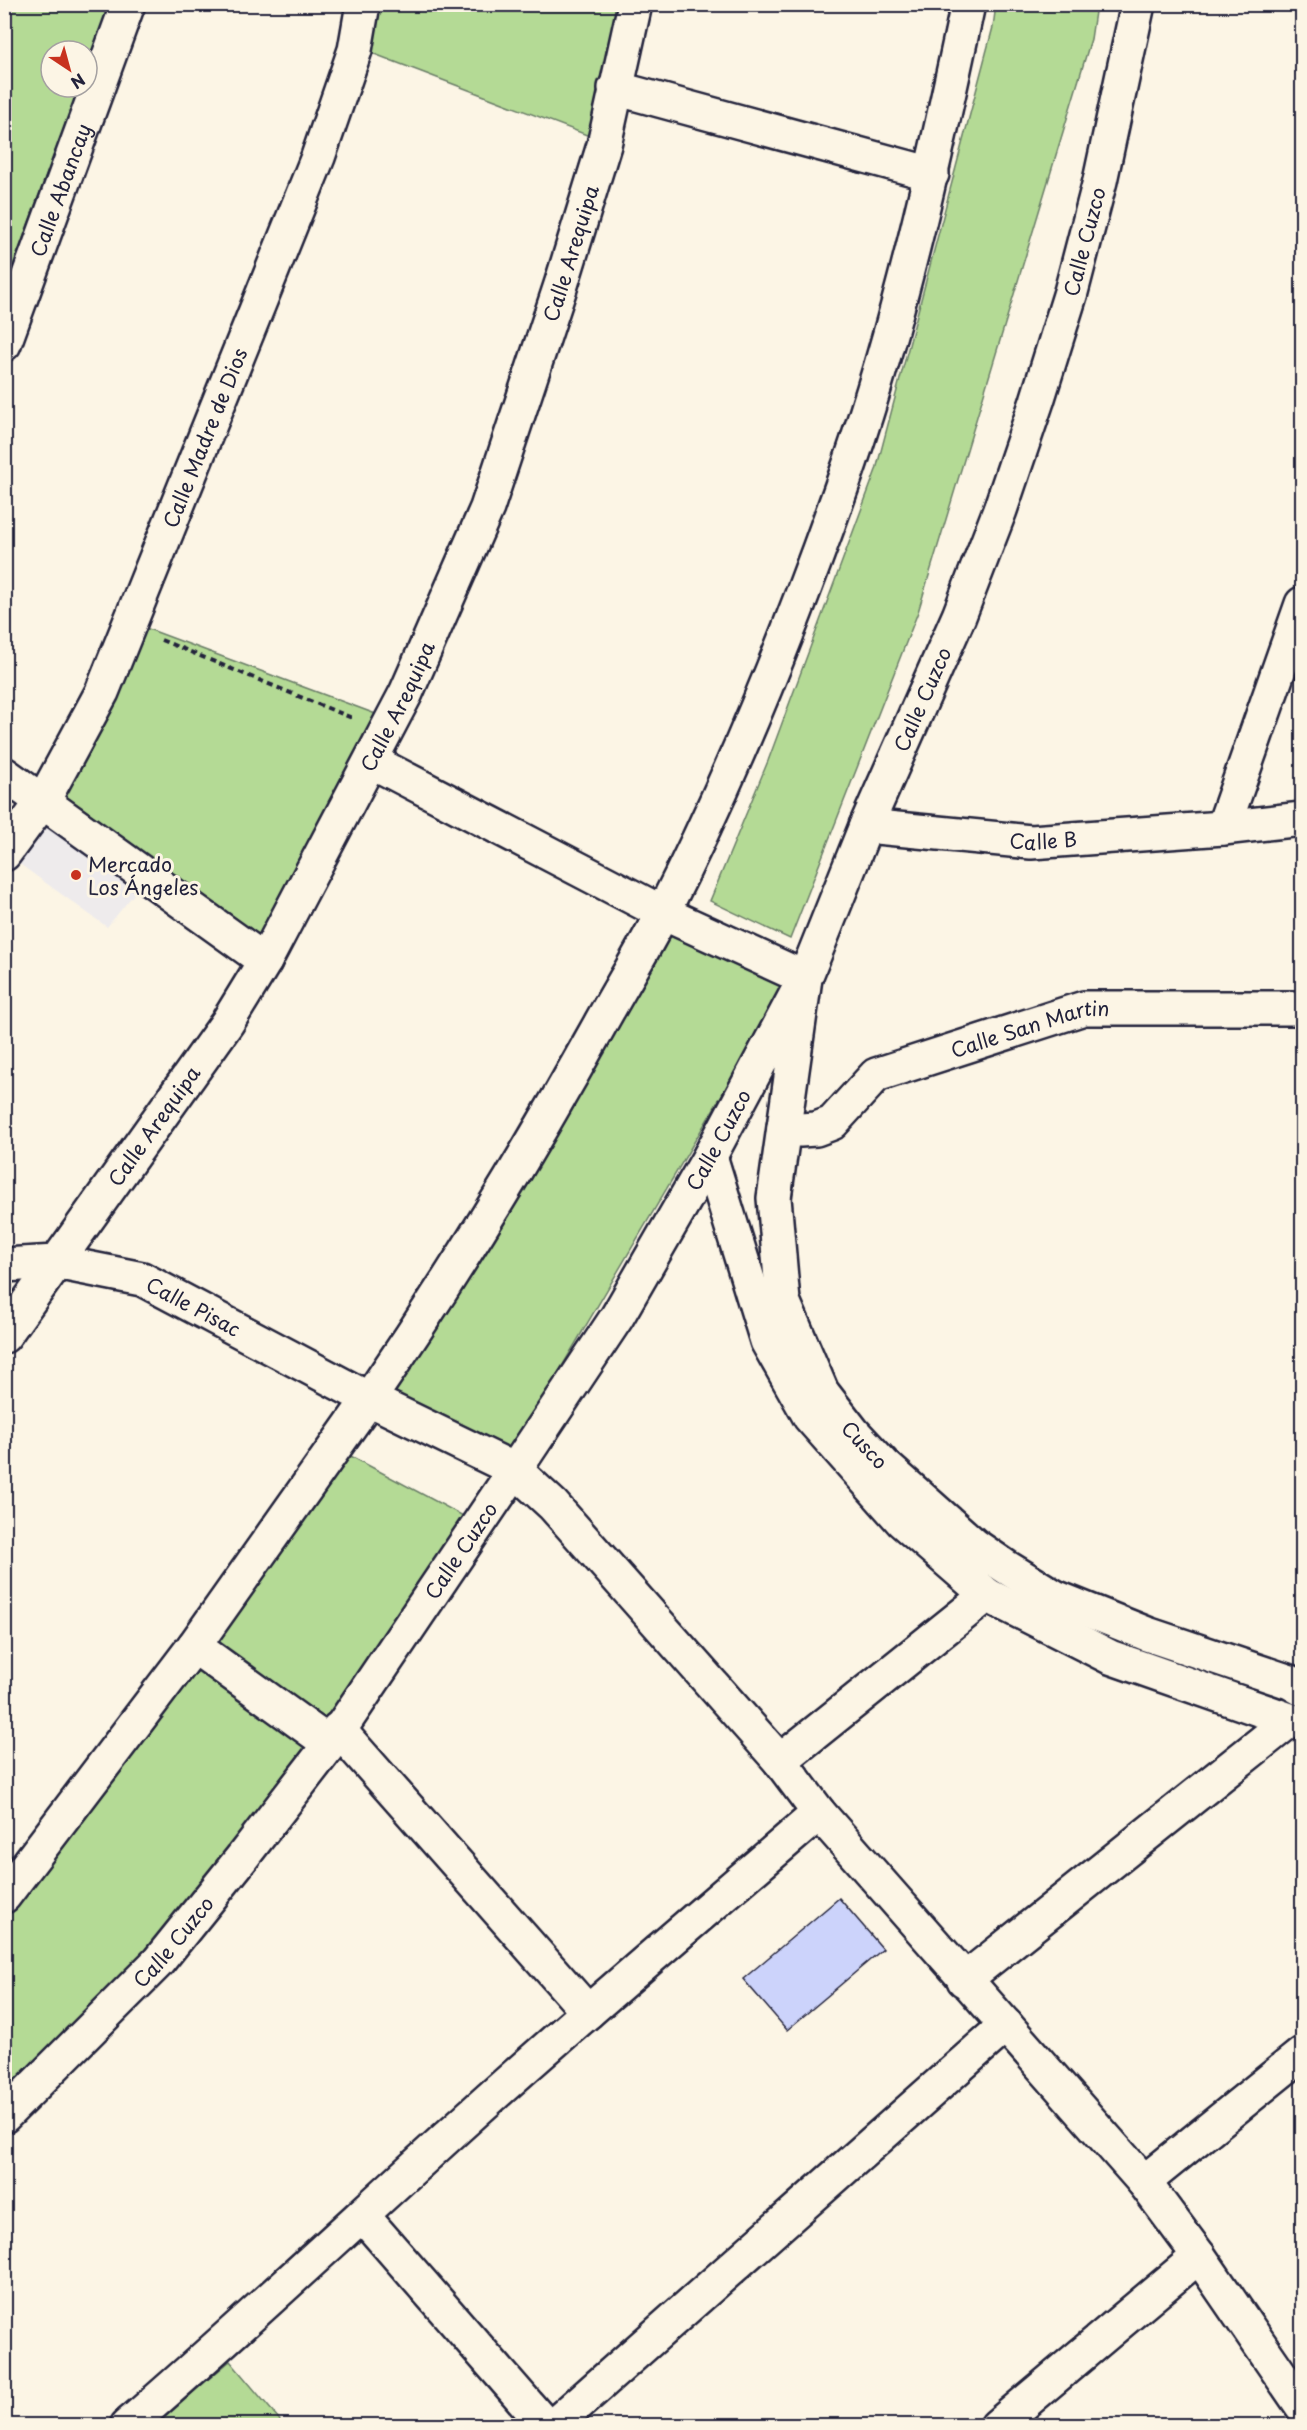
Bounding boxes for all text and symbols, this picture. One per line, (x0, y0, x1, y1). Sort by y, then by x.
north arrow (39, 39, 99, 99)
text: N (66, 69, 91, 95)
street label: Calle Abancay (22, 119, 98, 261)
street label: Calle Arequipa (535, 181, 606, 325)
street label: Calle Cuzco (1056, 184, 1113, 300)
street label: Calle Madre de Dios (155, 343, 254, 532)
street label: Calle Arequipa (352, 636, 442, 777)
street label: Calle Cuzco (886, 642, 958, 756)
street label: Calle B (1008, 824, 1078, 857)
place label: Mercado Los Ángeles (88, 849, 199, 902)
marker: Mercado Los Ángeles (69, 868, 83, 882)
street label: Calle San Martin (947, 993, 1109, 1065)
street label: Calle Arequipa (100, 1059, 207, 1192)
street label: Calle Cuzco (678, 1084, 758, 1196)
street label: Calle Pisac (141, 1269, 246, 1344)
street label: Cusco (835, 1414, 895, 1476)
street label: Calle Cuzco (417, 1496, 504, 1605)
street label: Calle Cuzco (126, 1889, 221, 1994)

